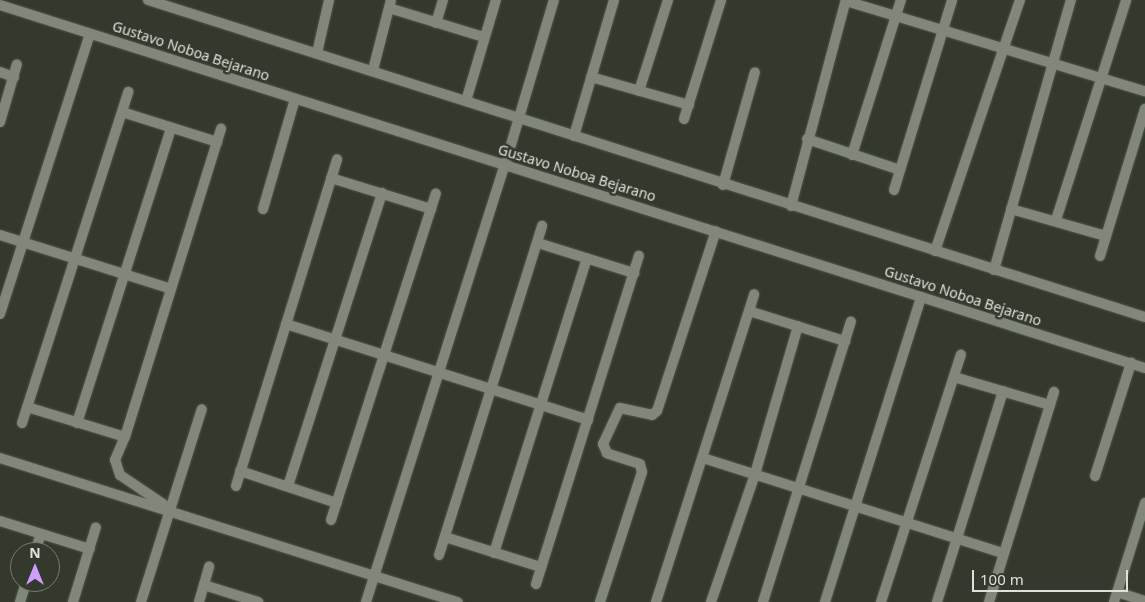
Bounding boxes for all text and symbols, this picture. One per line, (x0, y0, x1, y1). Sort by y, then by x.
street label: Gustavo Noboa Bejarano (110, 18, 272, 84)
street label: Gustavo Noboa Bejarano (496, 141, 658, 205)
street label: Gustavo Noboa Bejarano (882, 263, 1044, 329)
north arrow (10, 542, 60, 592)
text: N (29, 543, 41, 562)
scale bar (975, 560, 1131, 592)
text: 100 m (980, 569, 1024, 589)

